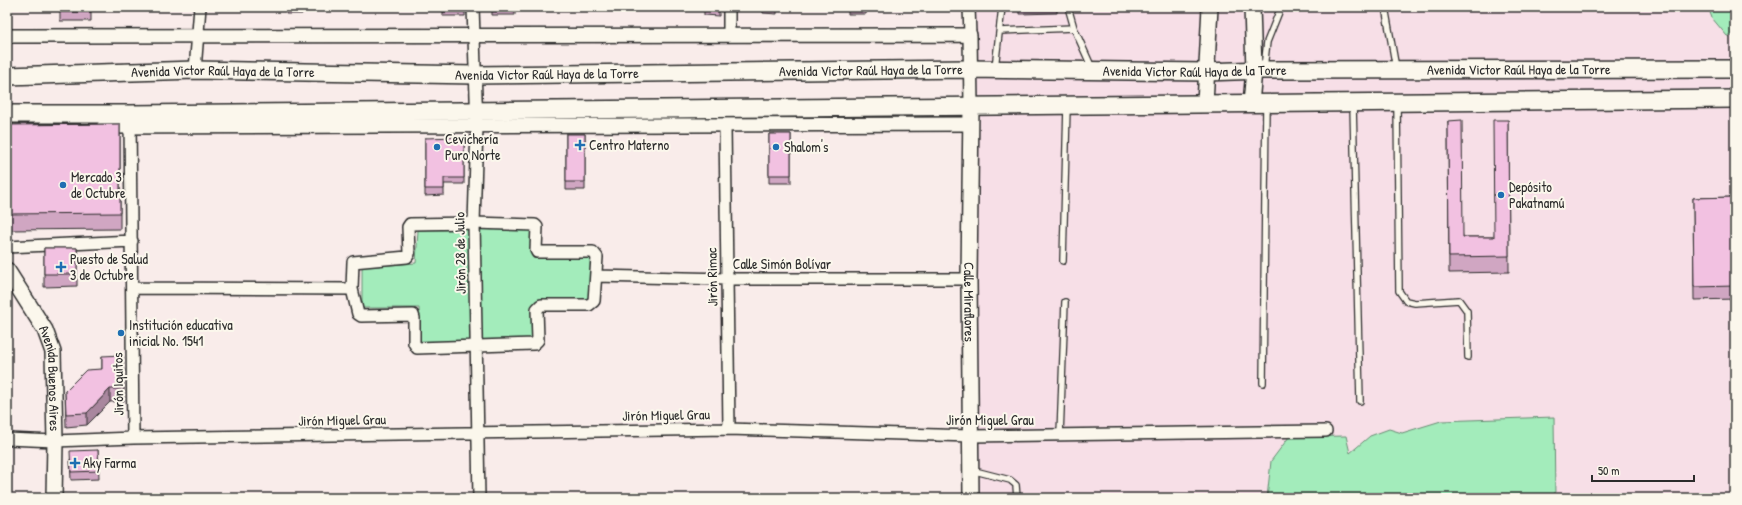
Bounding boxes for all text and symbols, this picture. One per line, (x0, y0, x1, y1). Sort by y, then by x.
street label: Avenida Victor Raúl Haya de la Torre (779, 59, 963, 80)
street label: Avenida Victor Raúl Haya de la Torre (1427, 59, 1611, 79)
street label: Avenida Victor Raúl Haya de la Torre (131, 60, 315, 81)
street label: Avenida Victor Raúl Haya de la Torre (1103, 60, 1287, 82)
street label: Avenida Victor Raúl Haya de la Torre (455, 63, 639, 84)
place label: Cevichería Puro Norte (445, 129, 501, 164)
place label: Centro Materno (589, 135, 670, 154)
place label: Shalom's (784, 137, 828, 156)
marker: Centro Materno (574, 139, 586, 151)
marker: Cevichería Puro Norte (432, 142, 442, 152)
marker: Shalom's (771, 142, 781, 152)
place label: Mercado 3 de Octubre (71, 167, 126, 202)
place label: Depósito Pakatnamú (1509, 177, 1565, 212)
marker: Mercado 3 de Octubre (58, 180, 68, 190)
marker: Depósito Pakatnamú (1496, 190, 1506, 200)
street label: Jirón 28 de Julio (449, 211, 470, 294)
street label: Jirón Rimac (701, 247, 722, 307)
place label: Puesto de Salud 3 de Octubre (70, 249, 148, 284)
street label: Calle Simón Bolívar (733, 254, 832, 273)
marker: Puesto de Salud 3 de Octubre (55, 261, 67, 273)
street label: Calle Miraflores (960, 262, 980, 342)
place label: Institución educativa inicial No. 1541 (129, 315, 233, 350)
street label: Avenida Buenos Aires (35, 321, 65, 431)
marker: Institución educativa inicial No. 1541 (116, 328, 126, 338)
street label: Jirón Iquitos (107, 352, 129, 416)
street label: Jirón Miguel Grau (622, 404, 711, 426)
street label: Jirón Miguel Grau (298, 409, 387, 431)
street label: Jirón Miguel Grau (946, 410, 1034, 430)
place label: Aky Farma (83, 453, 136, 473)
scale bar (1592, 457, 1694, 483)
marker: Aky Farma (70, 458, 80, 468)
text: 50 m (1598, 462, 1619, 479)

